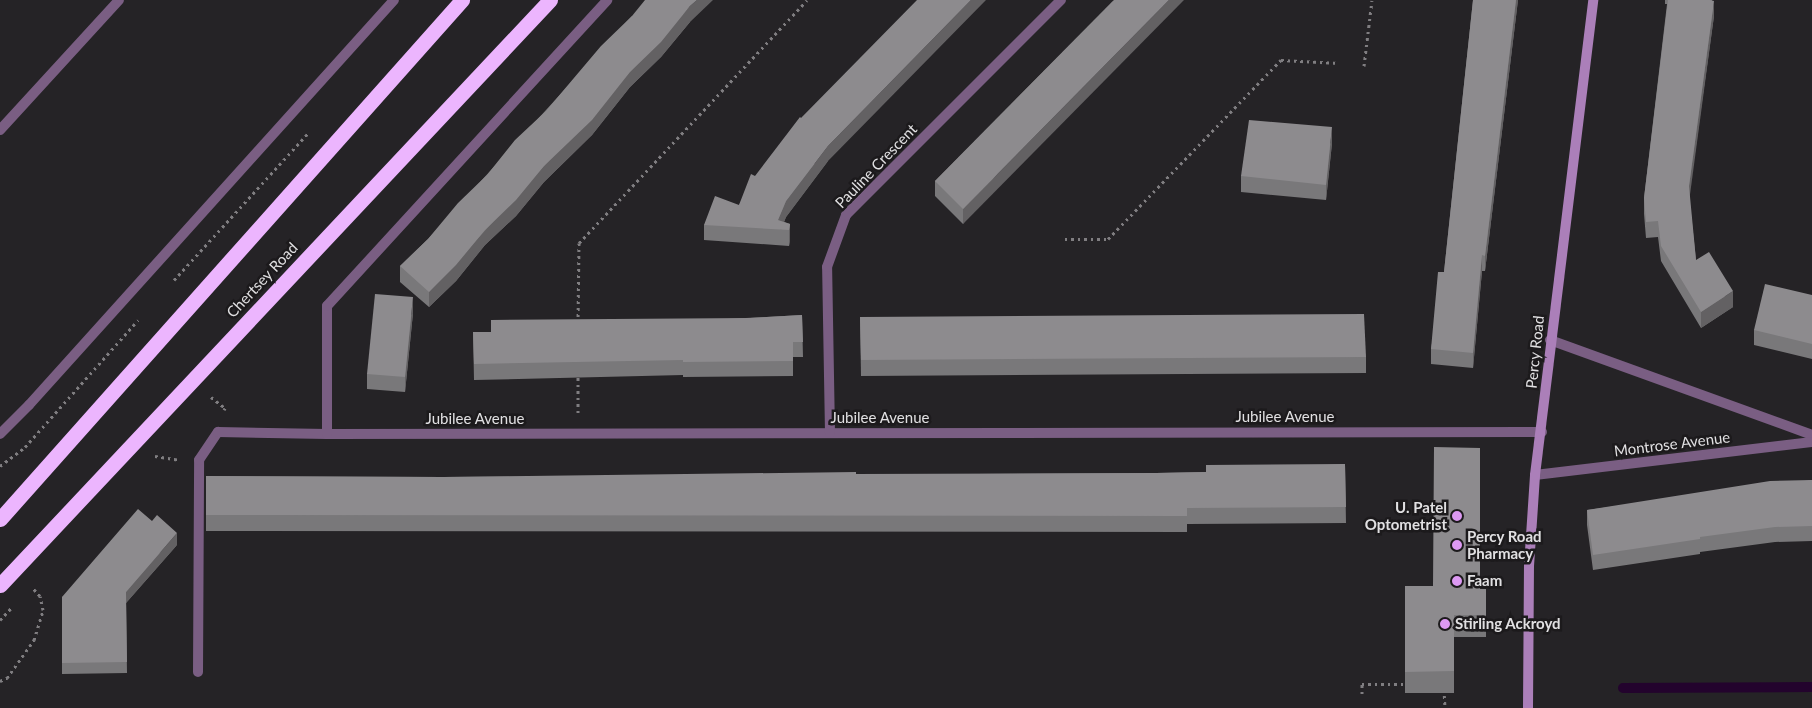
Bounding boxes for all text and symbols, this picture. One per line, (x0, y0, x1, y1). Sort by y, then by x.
street label: Pauline Crescent (831, 120, 921, 212)
street label: Chertsey Road (223, 239, 301, 321)
street label: Percy Road (1522, 314, 1548, 390)
street label: Jubilee Avenue (1235, 408, 1335, 426)
street label: Jubilee Avenue (830, 409, 930, 427)
street label: Jubilee Avenue (425, 410, 525, 428)
street label: Montrose Avenue (1613, 428, 1731, 460)
place label: U. Patel Optometrist (1365, 498, 1447, 533)
marker: U. Patel Optometrist (1451, 510, 1463, 522)
place label: Percy Road Pharmacy (1467, 527, 1542, 562)
marker: Percy Road Pharmacy (1451, 539, 1463, 551)
place label: Faam (1467, 572, 1502, 590)
marker: Faam (1451, 575, 1463, 587)
place label: Stirling Ackroyd (1455, 615, 1561, 633)
marker: Stirling Ackroyd (1439, 618, 1451, 630)

